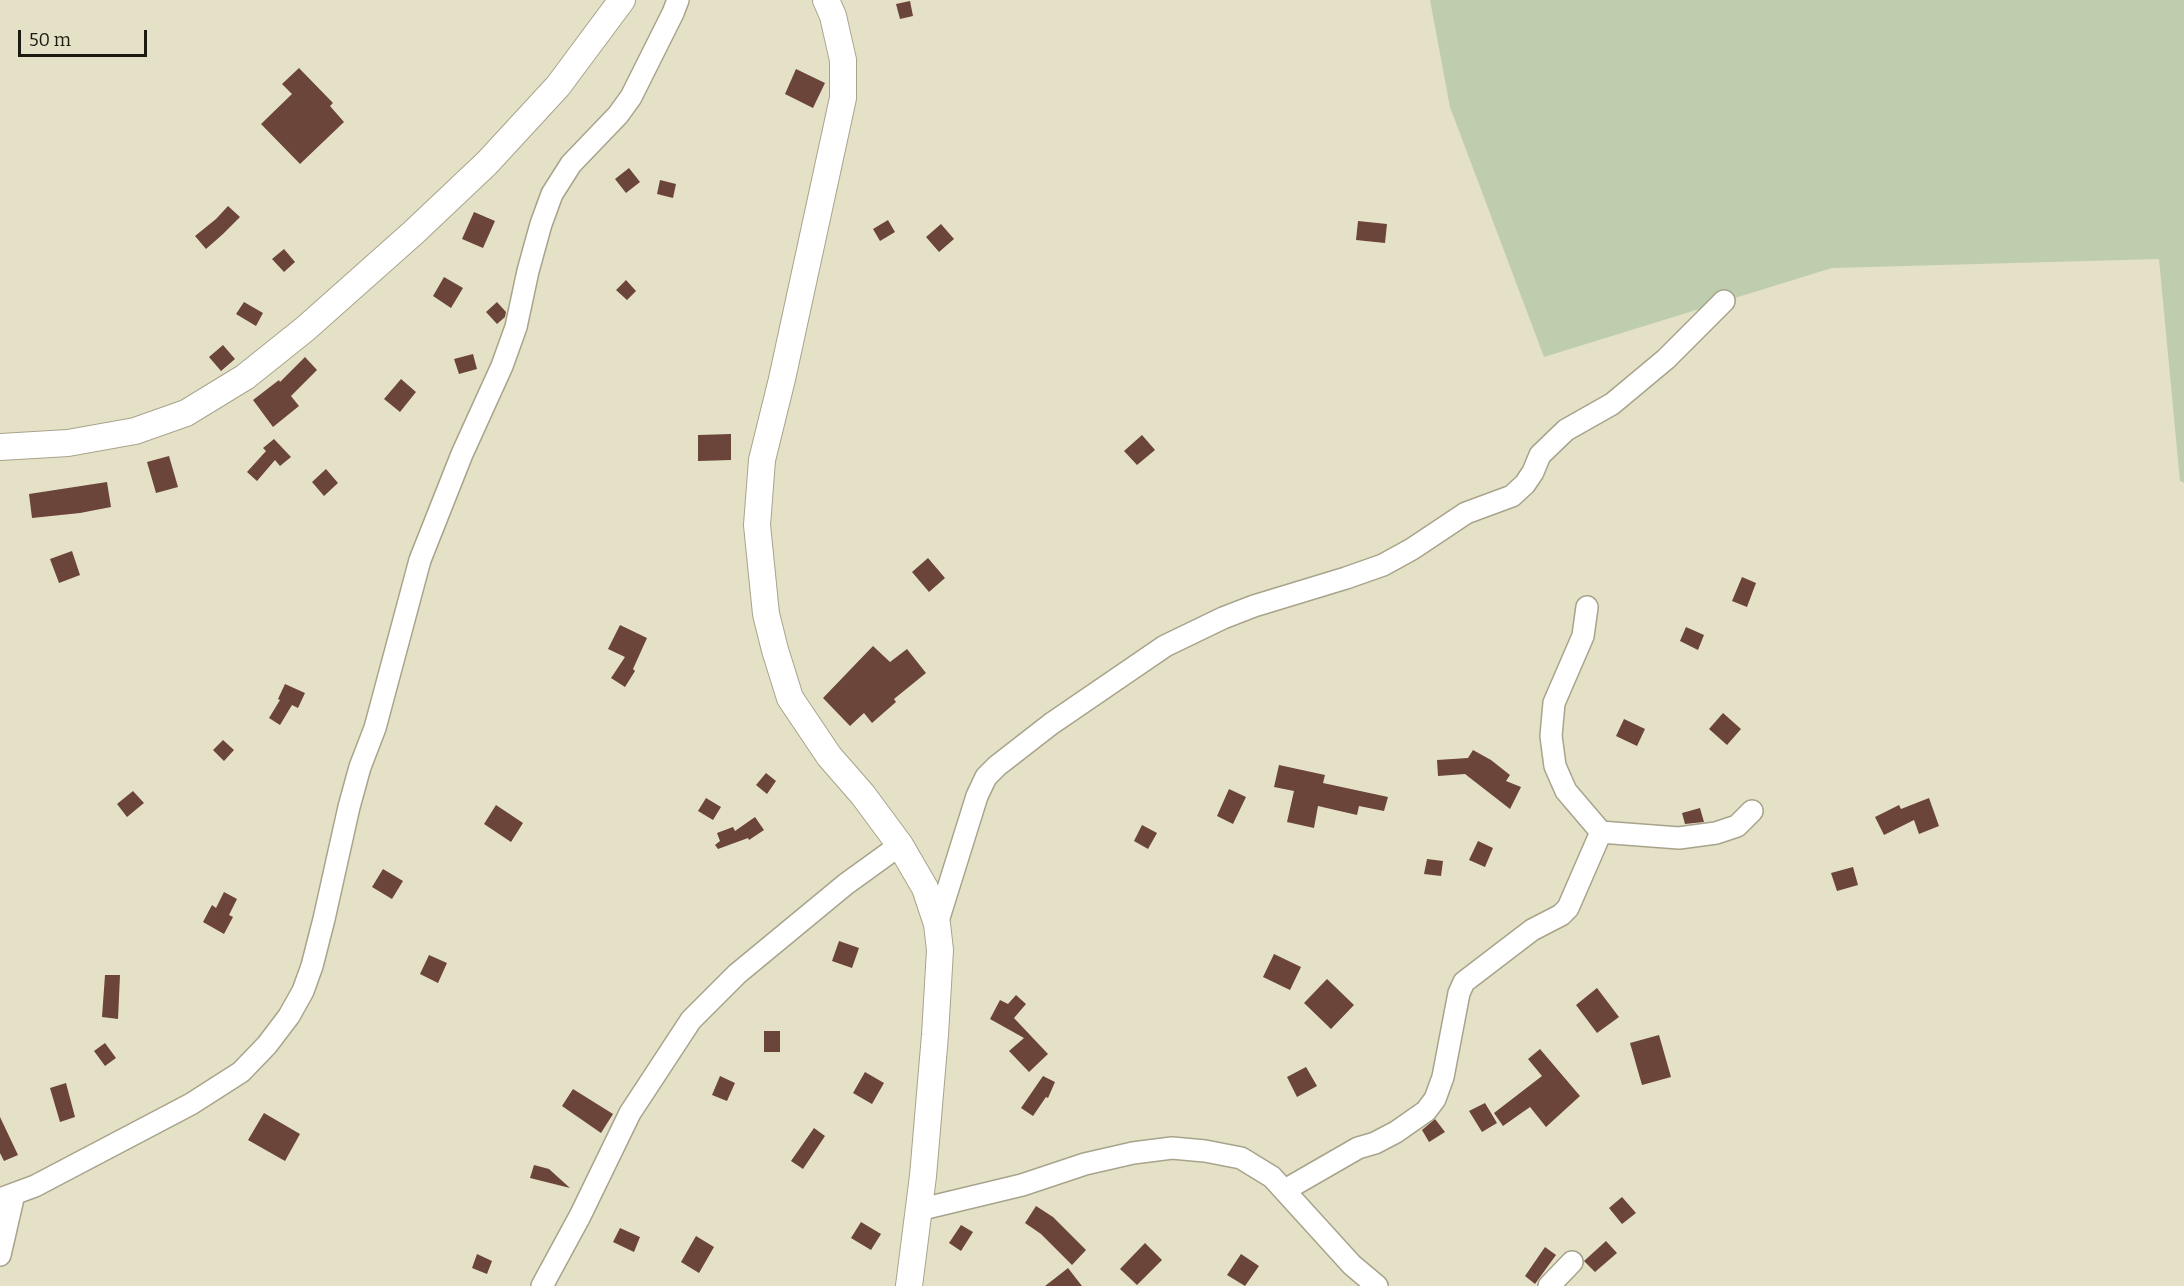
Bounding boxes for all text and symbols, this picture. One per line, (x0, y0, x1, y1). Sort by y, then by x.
scale bar (21, 18, 150, 56)
text: 50 m (29, 29, 71, 51)

